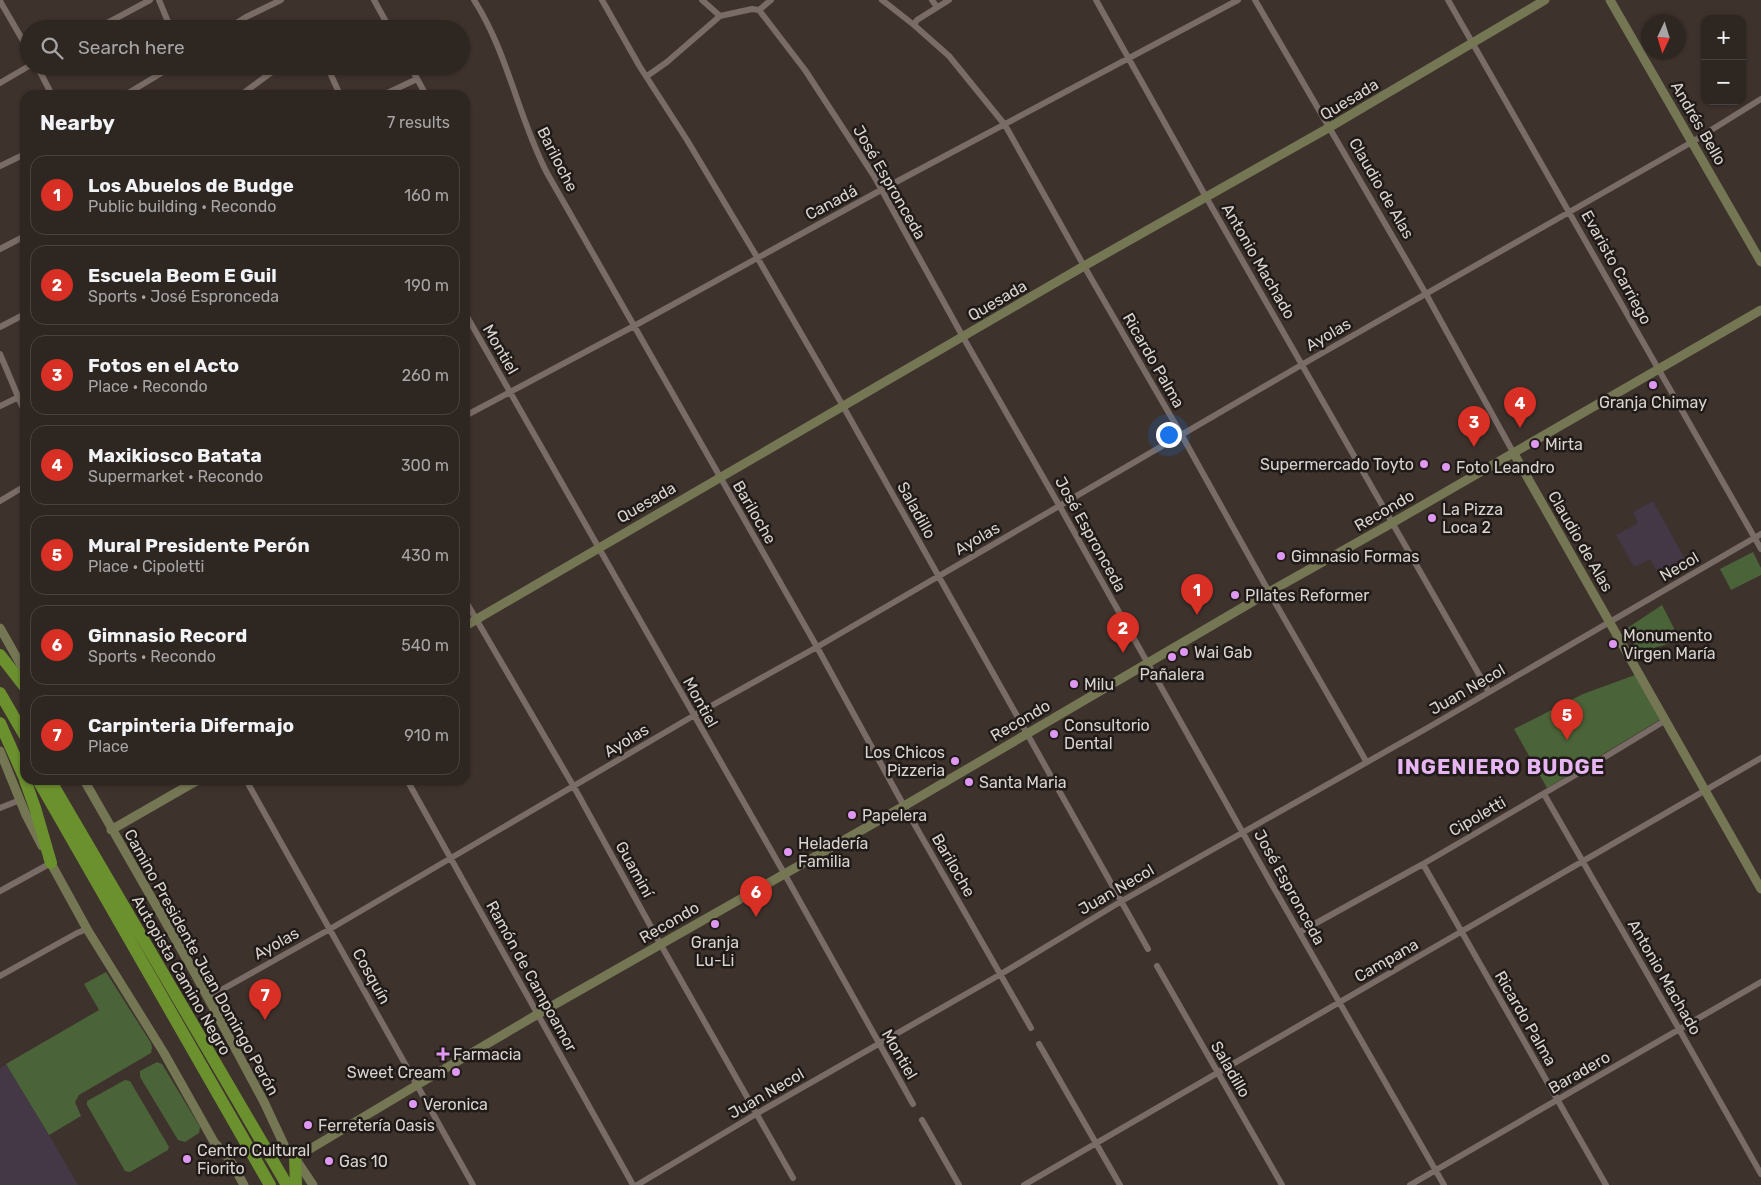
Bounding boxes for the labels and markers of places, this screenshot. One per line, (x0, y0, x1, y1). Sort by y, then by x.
marker: Granja Chimay (1647, 379, 1659, 391)
pin: 4 (1504, 387, 1536, 428)
place label: Granja Chimay (1599, 393, 1707, 412)
pin: 3 (1458, 406, 1490, 447)
place label: Mirta (1545, 435, 1583, 454)
marker: Mirta (1529, 438, 1541, 450)
place label: Supermercado Toyto (1260, 455, 1414, 474)
marker: Supermercado Toyto (1418, 458, 1430, 470)
place label: Foto Leandro (1456, 458, 1555, 477)
marker: Foto Leandro (1440, 461, 1452, 473)
place label: La Pizza Loca 2 (1442, 500, 1503, 537)
marker: La Pizza Loca 2 (1426, 512, 1438, 524)
place label: Gimnasio Formas (1291, 547, 1419, 566)
marker: Gimnasio Formas (1275, 550, 1287, 562)
pin: 1 (1181, 574, 1213, 615)
place label: PIlates Reformer (1245, 586, 1369, 605)
marker: PIlates Reformer (1229, 589, 1241, 601)
pin: 2 (1107, 612, 1139, 653)
place label: Monumento Virgen María (1623, 626, 1716, 663)
marker: Monumento Virgen María (1607, 638, 1619, 650)
place label: Wai Gab (1194, 643, 1252, 662)
marker: Wai Gab (1178, 646, 1190, 658)
marker: Pañalera (1166, 651, 1178, 663)
place label: Pañalera (1139, 665, 1205, 684)
place label: Milu (1084, 675, 1114, 694)
marker: Milu (1068, 678, 1080, 690)
pin: 5 (1551, 699, 1583, 740)
place label: Consultorio Dental (1064, 716, 1150, 753)
marker: Consultorio Dental (1048, 728, 1060, 740)
place label: Los Chicos Pizzeria (864, 743, 945, 780)
marker: Los Chicos Pizzeria (949, 755, 961, 767)
place label: Santa Maria (979, 773, 1067, 792)
marker: Santa Maria (963, 776, 975, 788)
place label: Papelera (862, 806, 927, 825)
marker: Papelera (846, 809, 858, 821)
place label: Heladería Familia (798, 834, 868, 871)
marker: Heladería Familia (782, 846, 794, 858)
pin: 6 (740, 876, 772, 917)
marker: Granja Lu-Li (709, 918, 721, 930)
place label: Granja Lu-Li (691, 933, 739, 970)
pin: 7 (249, 979, 281, 1020)
place label: Farmacia (453, 1045, 521, 1064)
marker: Farmacia (437, 1048, 449, 1060)
place label: Sweet Cream (347, 1063, 446, 1082)
marker: Sweet Cream (450, 1066, 462, 1078)
place label: Veronica (423, 1095, 488, 1114)
marker: Veronica (407, 1098, 419, 1110)
place label: Ferretería Oasis (318, 1116, 435, 1135)
marker: Ferretería Oasis (302, 1119, 314, 1131)
place label: Centro Cultural Fiorito (197, 1141, 310, 1178)
place label: Gas 10 (339, 1152, 388, 1171)
marker: Centro Cultural Fiorito (181, 1153, 193, 1165)
marker: Gas 10 (323, 1155, 335, 1167)

